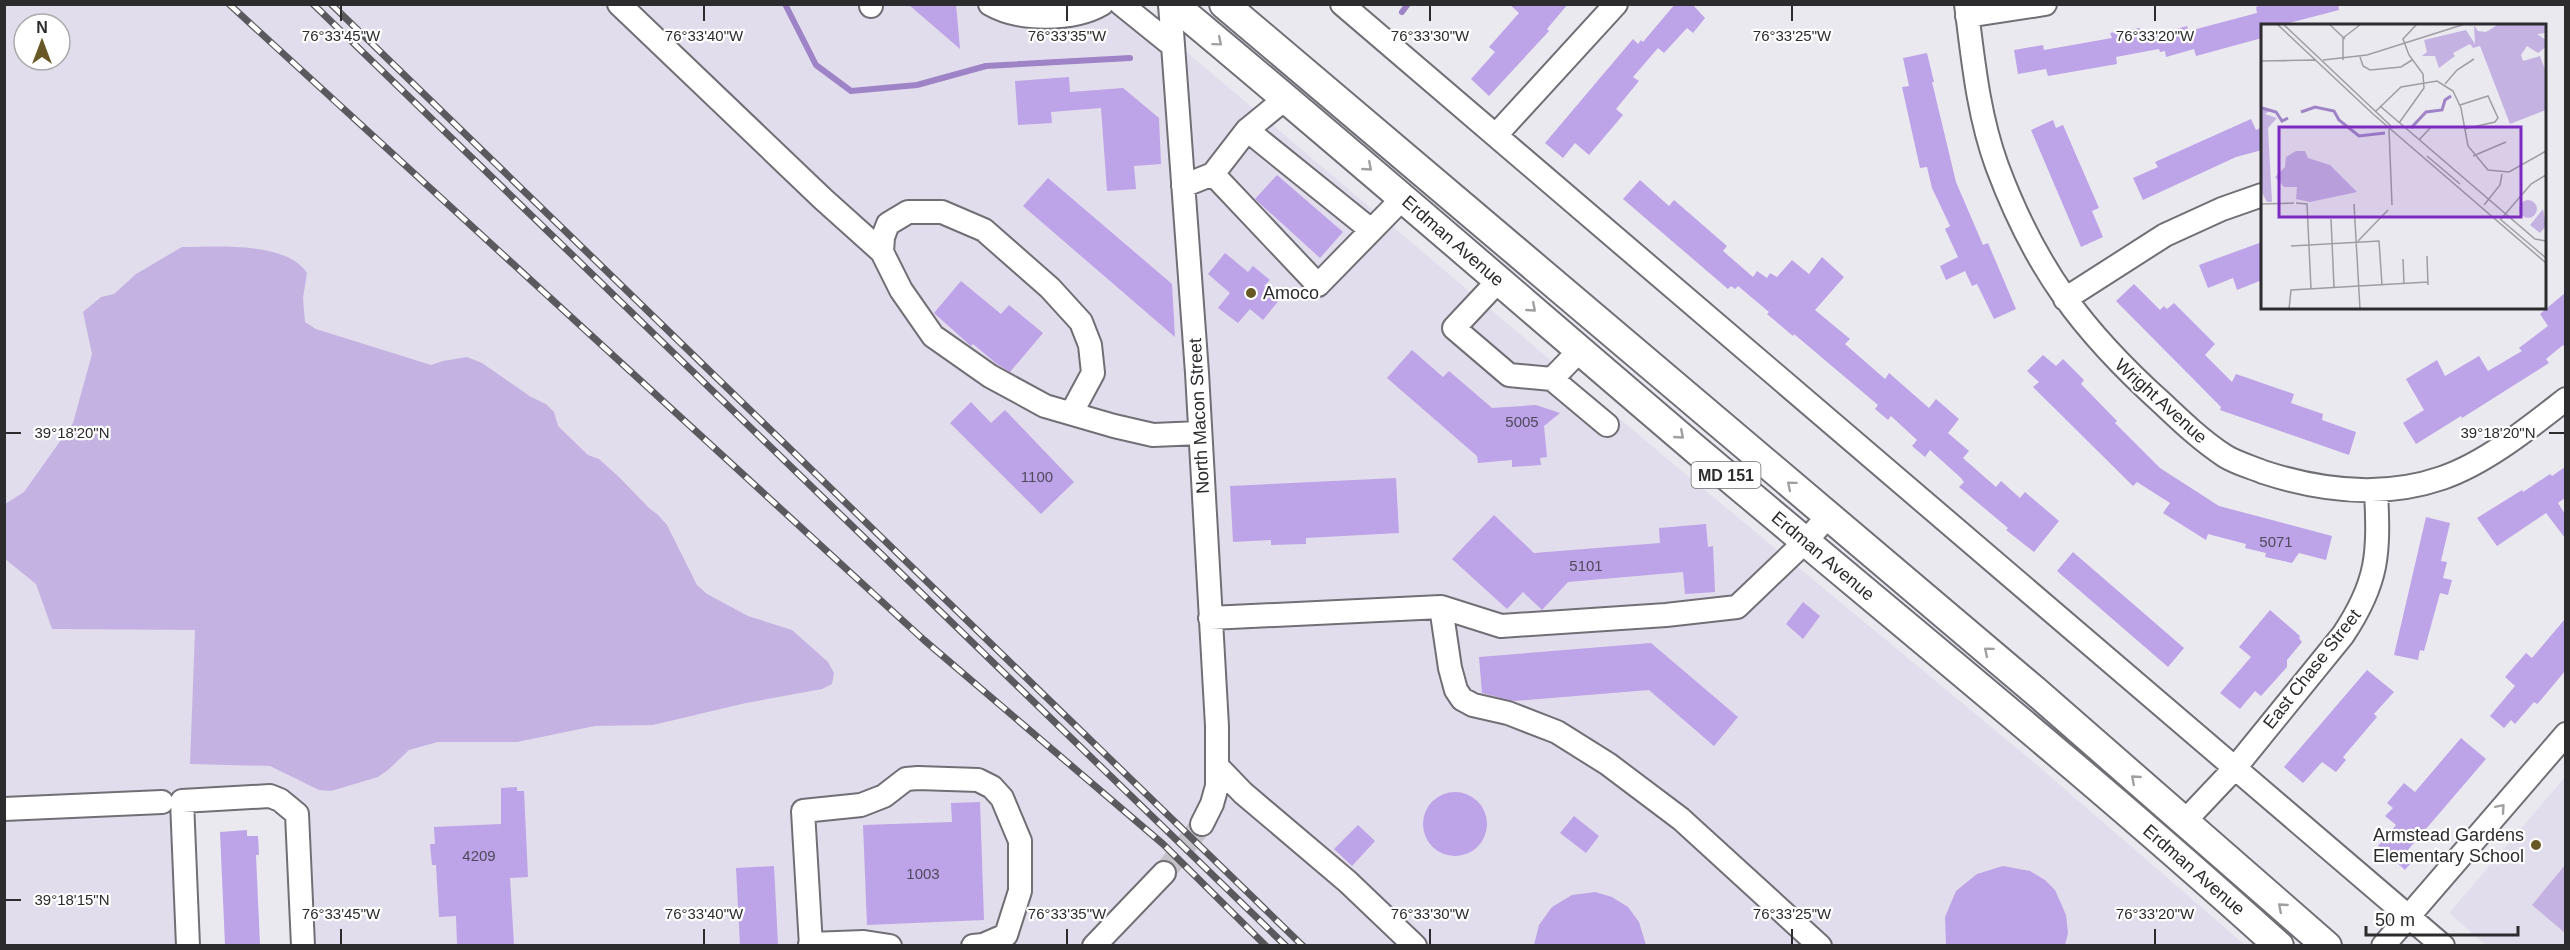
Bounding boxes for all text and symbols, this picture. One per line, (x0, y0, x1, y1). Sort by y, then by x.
north arrow (12, 12, 72, 72)
text: N (36, 19, 48, 36)
inset map (2261, 24, 2546, 309)
text: 76°33'45"W (302, 27, 381, 44)
text: 76°33'40"W (665, 27, 744, 44)
text: 76°33'35"W (1028, 27, 1107, 44)
text: 76°33'30"W (1391, 27, 1470, 44)
text: 76°33'25"W (1753, 27, 1832, 44)
text: 76°33'20"W (2116, 27, 2195, 44)
one-way arrow (1212, 35, 1223, 46)
one-way arrow (1361, 160, 1372, 171)
street label: Erdman Avenue (1398, 192, 1508, 290)
place label: Amoco (1263, 283, 1319, 303)
marker: Amoco (1244, 286, 1258, 300)
one-way arrow (1525, 301, 1536, 312)
street label: North Macon Street (1185, 338, 1213, 494)
street label: Wright Avenue (2111, 355, 2211, 447)
house number: 5005 (1505, 413, 1539, 430)
text: 39°18'20"N (34, 424, 110, 441)
text: 39°18'20"N (2460, 424, 2536, 441)
one-way arrow (1673, 428, 1683, 439)
road number: MD 151 (1692, 462, 1760, 488)
house number: 1100 (1021, 468, 1053, 485)
one-way arrow (1787, 481, 1798, 492)
street label: Erdman Avenue (1768, 507, 1878, 605)
house number: 5071 (2259, 533, 2293, 550)
house number: 5101 (1569, 557, 1603, 574)
street label: East Chase Street (2259, 605, 2365, 733)
one-way arrow (1984, 648, 1995, 659)
one-way arrow (2132, 775, 2142, 786)
one-way arrow (2494, 804, 2505, 815)
street label: Erdman Avenue (2139, 821, 2249, 919)
place label: Armstead Gardens Elementary School (2373, 825, 2524, 866)
marker: Armstead Gardens Elementary School (2529, 838, 2543, 852)
house number: 4209 (462, 847, 496, 864)
house number: 1003 (906, 865, 940, 882)
text: 39°18'15"N (34, 891, 110, 908)
scale bar (2366, 899, 2518, 937)
one-way arrow (2279, 903, 2289, 914)
text: 76°33'45"W (302, 905, 381, 922)
text: 76°33'40"W (665, 905, 744, 922)
text: 76°33'35"W (1028, 905, 1107, 922)
text: 76°33'30"W (1391, 905, 1470, 922)
text: 76°33'25"W (1753, 905, 1832, 922)
text: 76°33'20"W (2116, 905, 2195, 922)
text: 50 m (2375, 910, 2415, 930)

